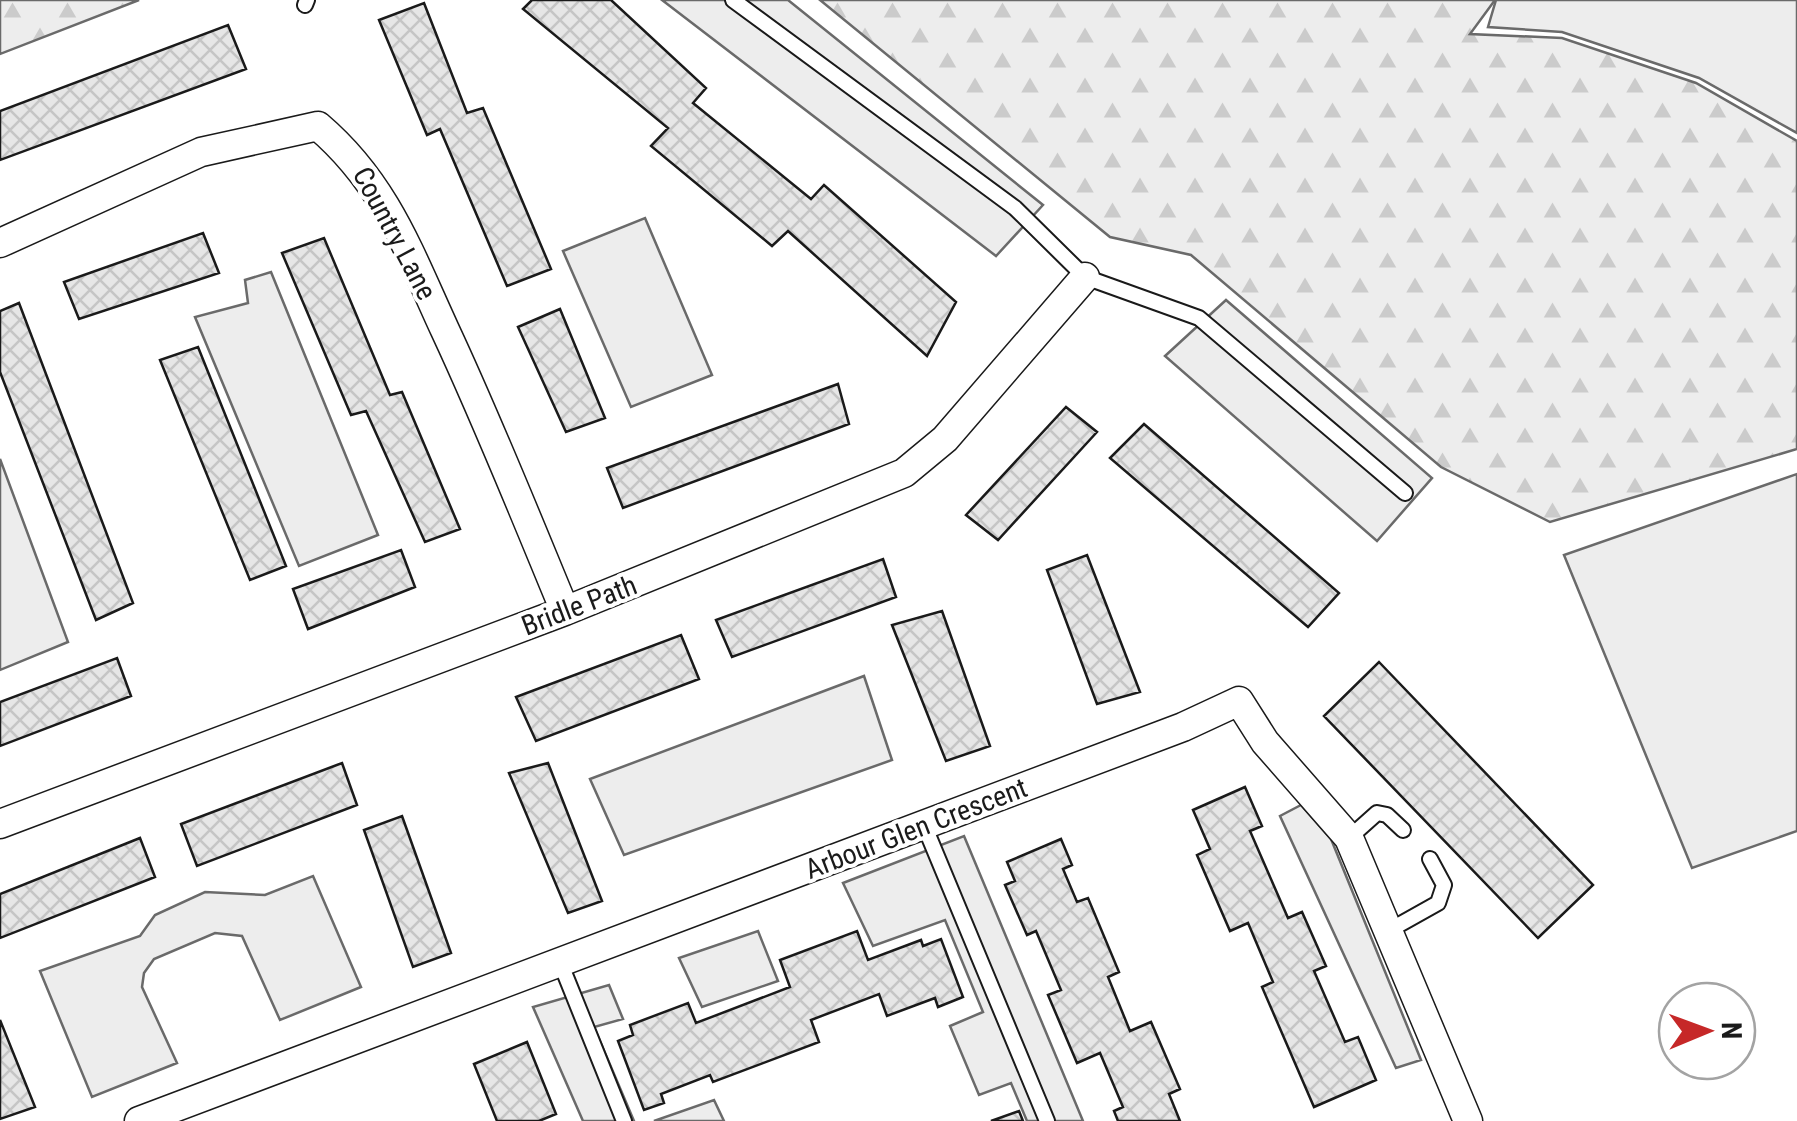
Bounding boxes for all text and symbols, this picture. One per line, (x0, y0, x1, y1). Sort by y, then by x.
street label: Country Lane (346, 161, 443, 305)
street label: Bridle Path (517, 568, 641, 642)
street label: Arbour Glen Crescent (801, 771, 1032, 886)
north arrow (1657, 981, 1757, 1081)
text: N (1715, 1022, 1748, 1039)

